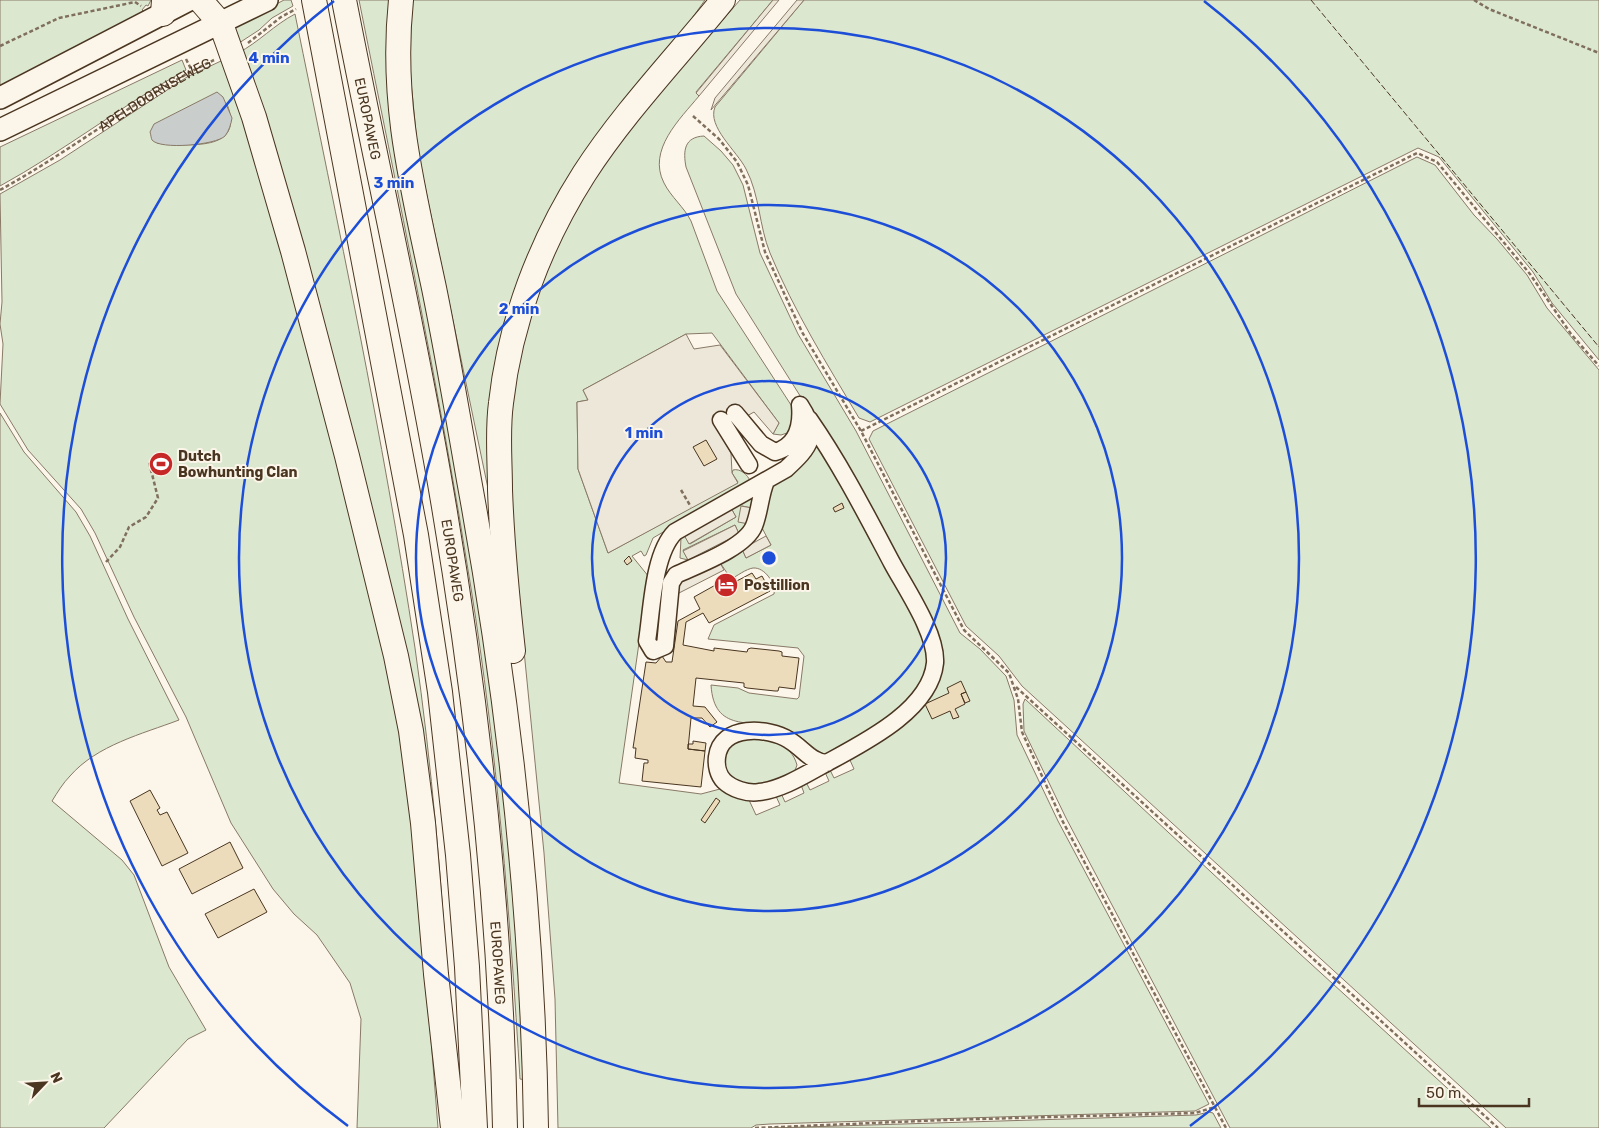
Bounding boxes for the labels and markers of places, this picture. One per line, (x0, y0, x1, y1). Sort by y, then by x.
place label: Dutch Bowhunting Clan (178, 448, 297, 481)
sports icon: Dutch Bowhunting Clan (148, 451, 174, 477)
centre of rings (760, 549, 778, 567)
hotel icon: Postillion (713, 572, 739, 598)
place label: Postillion (744, 577, 810, 594)

